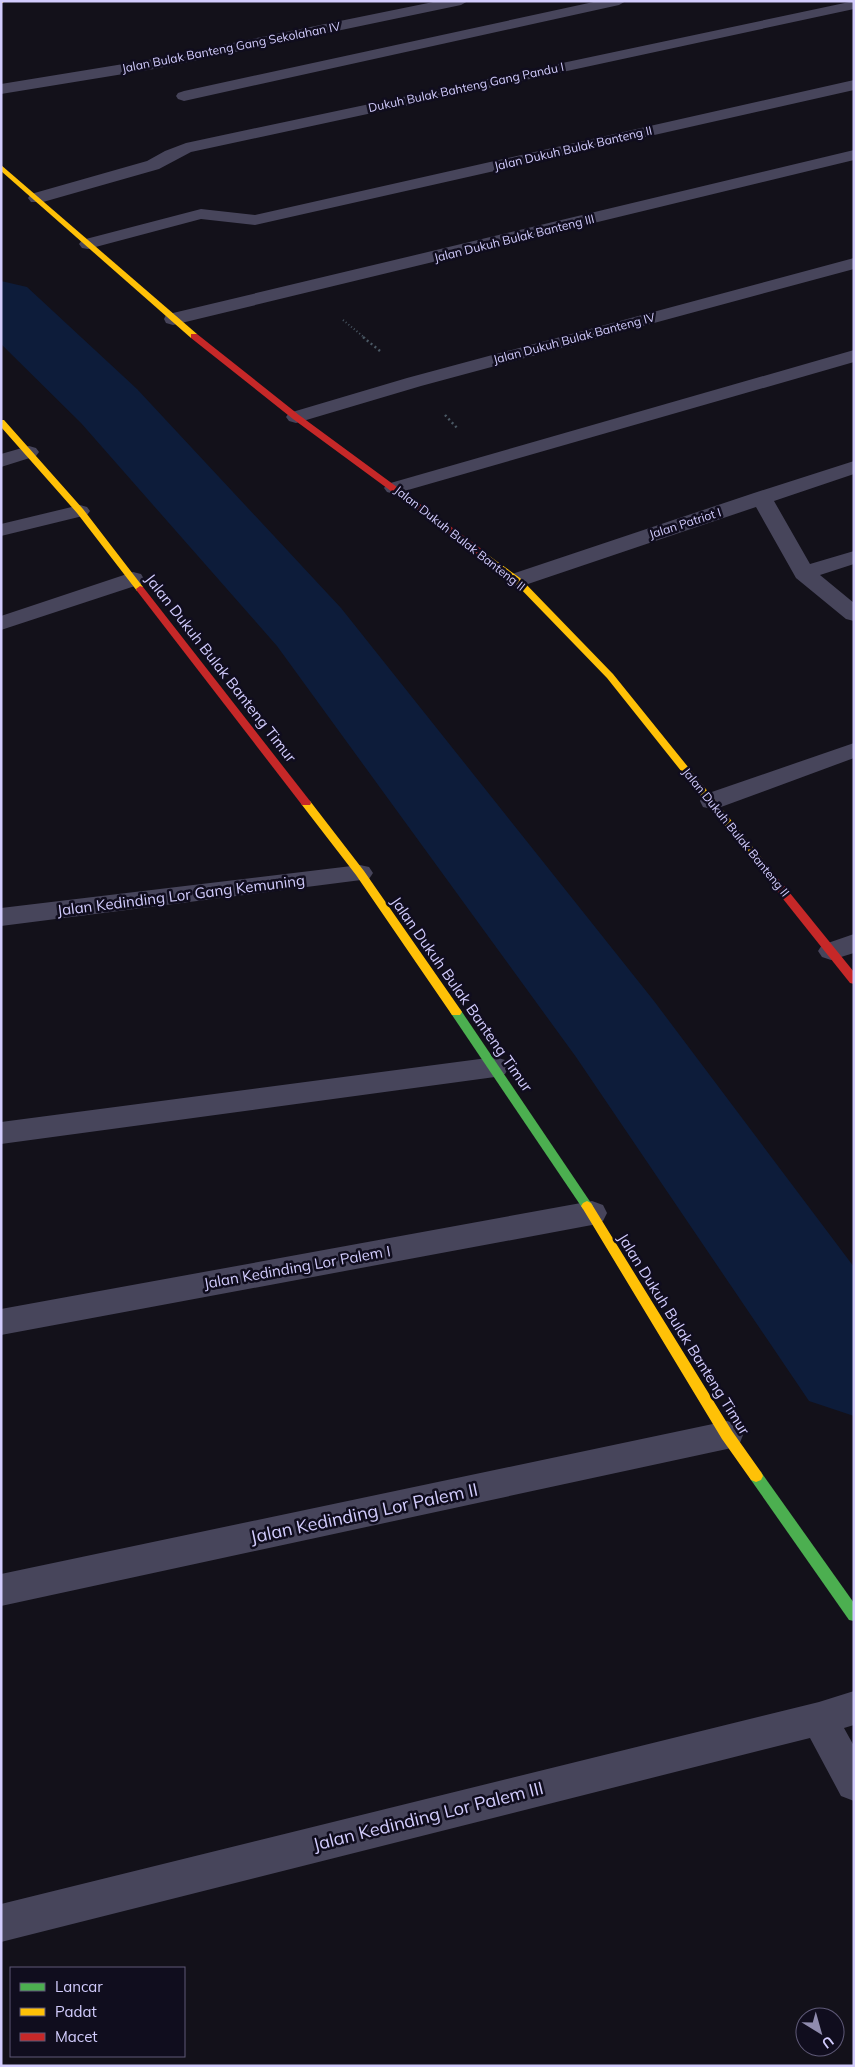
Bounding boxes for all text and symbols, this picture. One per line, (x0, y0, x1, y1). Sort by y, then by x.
street label: Jalan Bulak Banteng Gang Sekolahan IV (120, 18, 342, 76)
street label: Dukuh Bulak Bahteng Gang Pandu I (367, 59, 565, 115)
street label: Jalan Dukuh Bulak Banteng II (493, 123, 653, 173)
street label: Jalan Dukuh Bulak Banteng III (432, 211, 596, 265)
street label: Jalan Dukuh Bulak Banteng IV (491, 309, 657, 367)
street label: Jalan Dukuh Bulak Banteng II (392, 482, 528, 594)
street label: Jalan Patriot I (647, 504, 723, 542)
street label: Jalan Dukuh Bulak Banteng Timur (141, 570, 301, 767)
street label: Jalan Dukuh Bulak Banteng II (679, 764, 793, 900)
street label: Jalan Kedinding Lor Gang Kemuning (56, 870, 306, 920)
street label: Jalan Dukuh Bulak Banteng Timur (387, 893, 537, 1096)
street label: Jalan Dukuh Bulak Banteng Timur (614, 1230, 754, 1439)
street label: Jalan Kedinding Lor Palem I (202, 1241, 392, 1293)
street label: Jalan Kedinding Lor Palem II (248, 1478, 480, 1548)
street label: Jalan Kedinding Lor Palem III (310, 1776, 546, 1856)
legend (10, 1967, 185, 2057)
text: Lancar (55, 1977, 103, 1996)
text: Padat (55, 2002, 97, 2021)
north arrow (795, 2007, 845, 2057)
text: Macet (55, 2027, 98, 2046)
text: U (818, 2032, 837, 2053)

